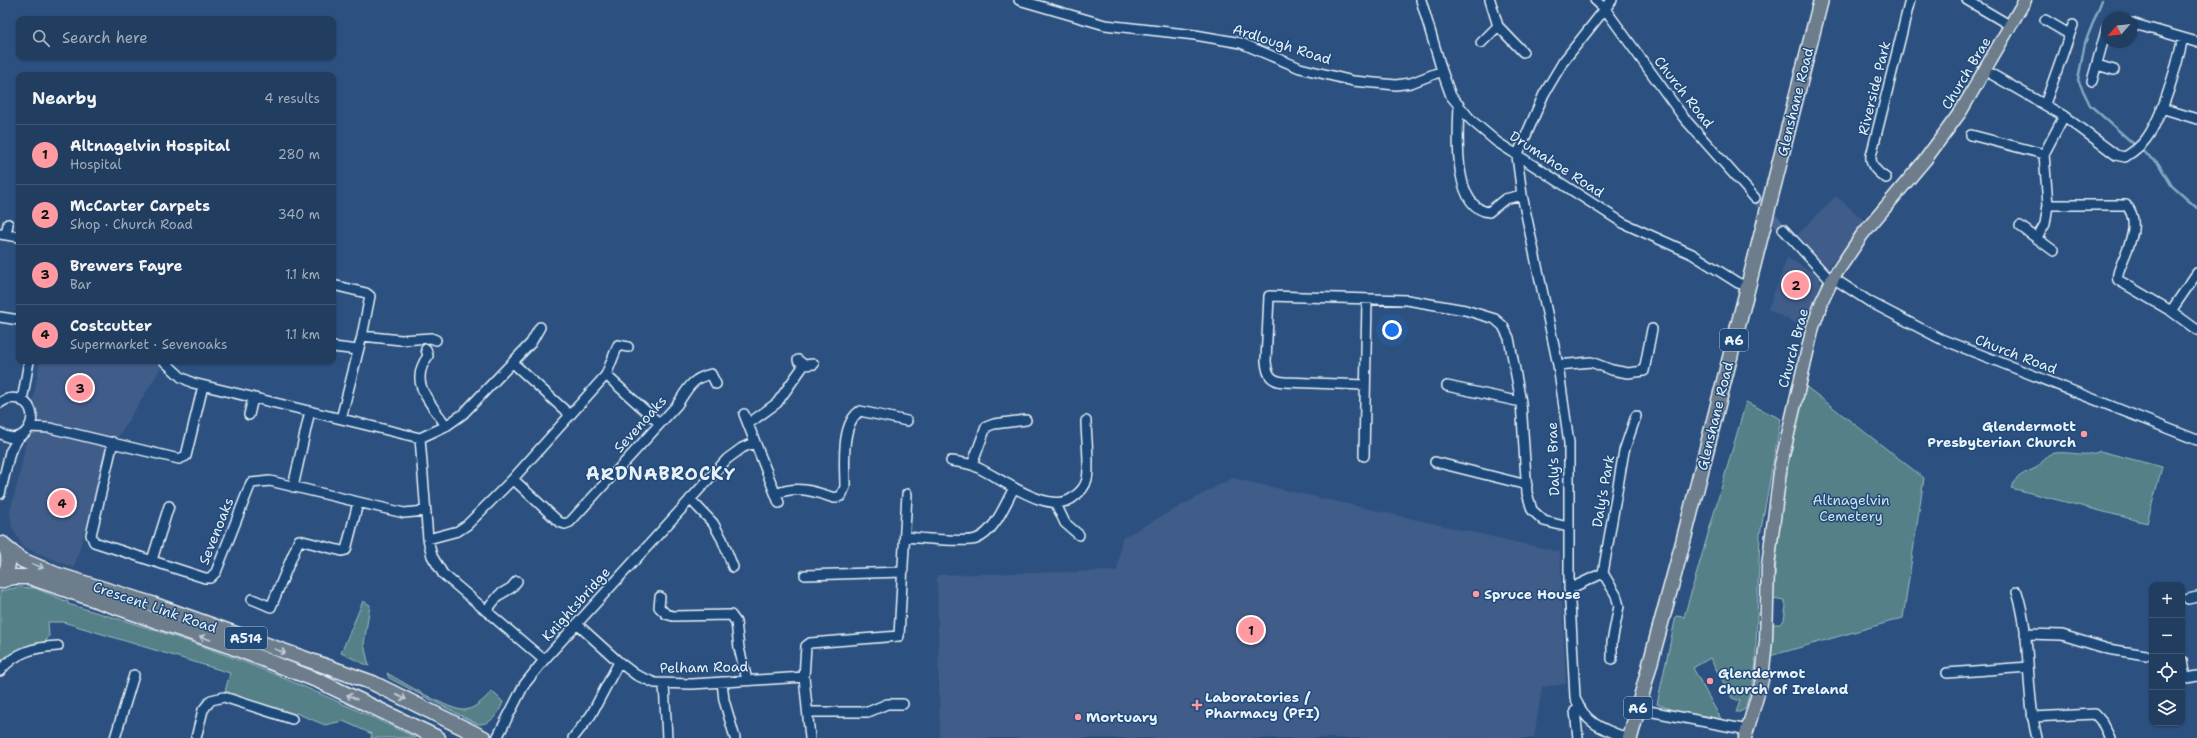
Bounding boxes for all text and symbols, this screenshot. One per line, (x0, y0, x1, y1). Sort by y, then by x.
north arrow (2101, 12, 2137, 48)
search box (16, 16, 336, 60)
street label: Ardlough Road (1230, 20, 1334, 68)
icon: search (30, 27, 52, 49)
text: Search here (62, 28, 148, 48)
street label: Church Brae (1937, 33, 1995, 113)
street label: Riverside Park (1854, 39, 1894, 137)
street label: Glenshane Road (1773, 46, 1817, 158)
street label: Church Road (1650, 52, 1718, 132)
text: Nearby (32, 87, 97, 109)
text: 4 results (264, 90, 320, 107)
street label: Drumahoe Road (1506, 127, 1608, 201)
text: Altnagelvin Hospital (70, 136, 230, 156)
text: 1 (42, 146, 48, 163)
text: 280 m (278, 146, 320, 163)
text: Hospital (70, 156, 121, 173)
text: McCarter Carpets (70, 196, 210, 216)
text: 2 (40, 206, 50, 223)
text: 340 m (278, 206, 320, 223)
text: Shop · Church Road (70, 216, 193, 233)
text: Brewers Fayre (70, 256, 183, 276)
text: 3 (40, 266, 50, 283)
text: 1.1 km (285, 266, 320, 283)
pin: 2 (1783, 270, 1809, 300)
text: Bar (70, 276, 92, 293)
street label: Church Brae (1774, 306, 1812, 390)
text: Costcutter (70, 316, 152, 336)
your location (1382, 320, 1402, 340)
text: 4 (40, 326, 50, 343)
text: 1.1 km (285, 326, 320, 343)
road number: A6 (1720, 329, 1748, 351)
street label: Church Road (1973, 330, 2060, 378)
text: Supermarket · Sevenoaks (70, 336, 227, 353)
street label: Glenshane Road (1693, 360, 1737, 472)
pin: 3 (67, 373, 93, 403)
street label: Sevenoaks (610, 392, 670, 456)
place label: Glendermott Presbyterian Church (1927, 417, 2076, 451)
street label: Daly's Brae (1543, 422, 1563, 496)
marker: Glendermott Presbyterian Church (2079, 429, 2089, 439)
street label: Daly's Park (1588, 453, 1618, 529)
district label: ARDNABROCKY (586, 462, 736, 486)
pin: 4 (49, 488, 75, 518)
park label: Altnagelvin Cemetery (1812, 491, 1890, 525)
street label: Sevenoaks (194, 495, 238, 567)
one-way arrow (32, 563, 44, 571)
street label: Knightsbridge (538, 563, 614, 645)
street label: Crescent Link Road (91, 577, 219, 637)
map controls (2149, 582, 2185, 726)
button: + (2149, 582, 2185, 618)
place label: Spruce House (1484, 585, 1581, 603)
marker: Spruce House (1471, 589, 1481, 599)
pin: 1 (1238, 615, 1264, 645)
button: − (2149, 618, 2185, 654)
road number: A514 (225, 627, 267, 649)
one-way arrow (199, 634, 212, 641)
one-way arrow (273, 647, 285, 655)
button: locate (2149, 654, 2185, 690)
street label: Pelham Road (659, 657, 749, 677)
place label: Glendermot Church of Ireland (1718, 664, 1849, 698)
marker: Glendermot Church of Ireland (1705, 676, 1715, 686)
place label: Laboratories / Pharmacy (PFI) (1205, 688, 1320, 722)
button: layers (2149, 690, 2185, 726)
one-way arrow (346, 693, 358, 700)
one-way arrow (395, 694, 407, 701)
road number: A6 (1624, 697, 1652, 719)
marker: Laboratories / Pharmacy (PFI) (1192, 700, 1202, 710)
place label: Mortuary (1086, 708, 1158, 726)
marker: Mortuary (1073, 712, 1083, 722)

